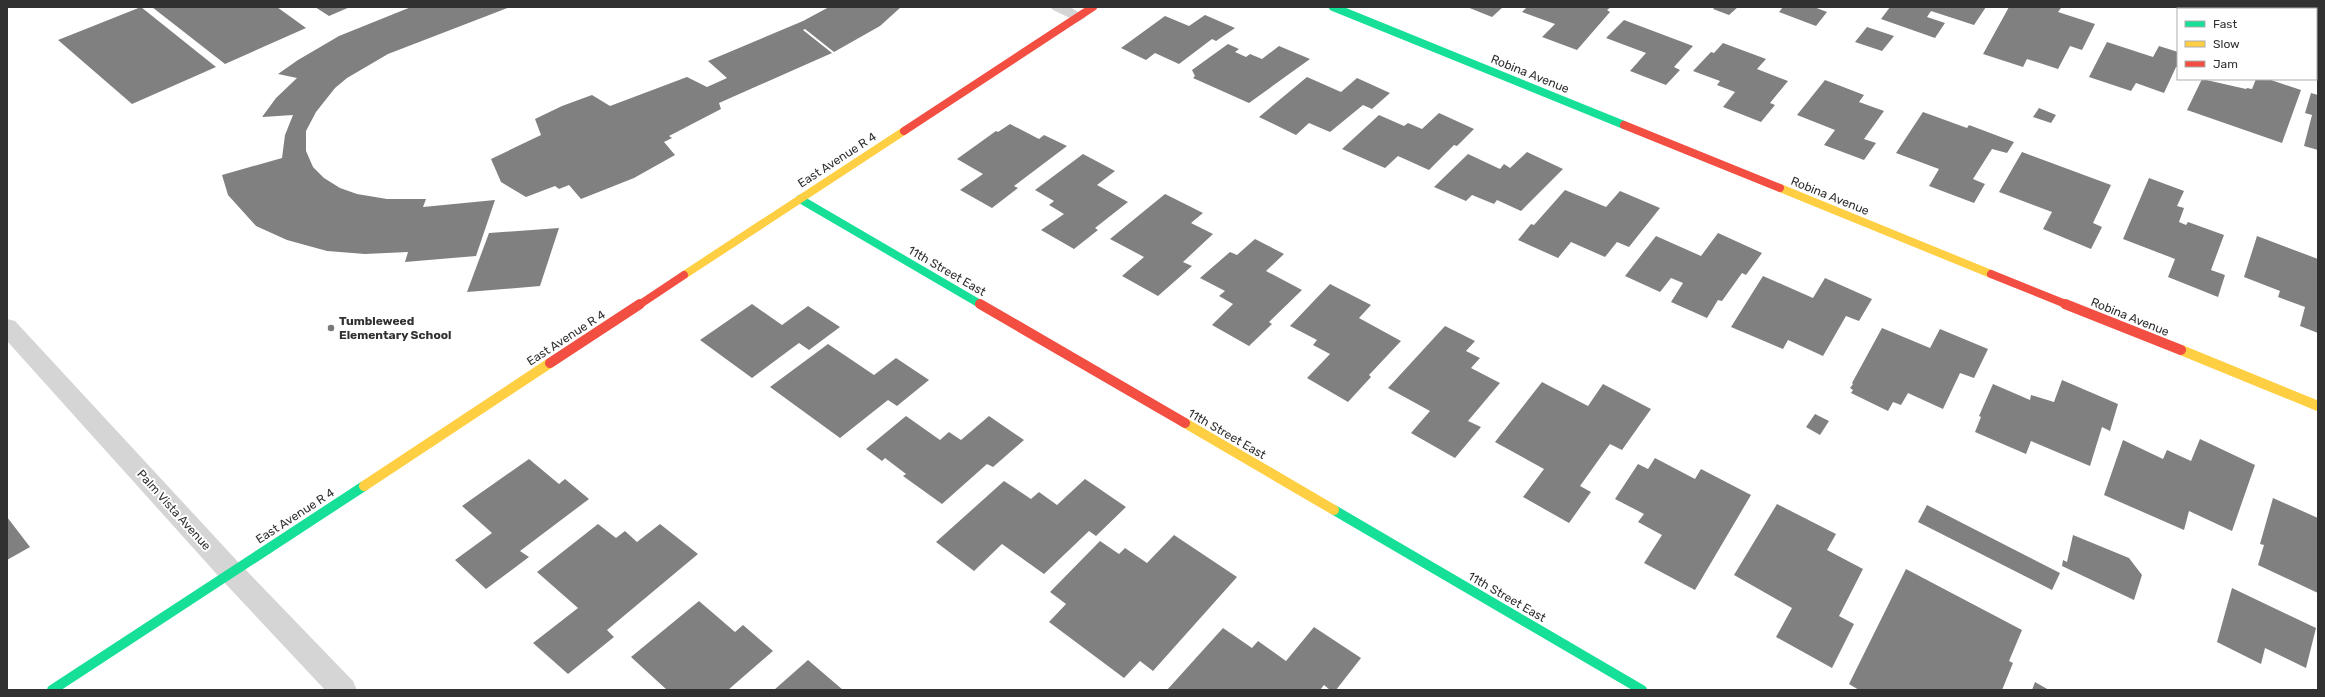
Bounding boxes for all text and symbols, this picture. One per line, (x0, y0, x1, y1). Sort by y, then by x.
legend (2177, 8, 2317, 80)
text: Fast (2213, 17, 2237, 31)
text: Slow (2213, 37, 2240, 51)
street label: Robina Avenue (1489, 52, 1571, 96)
text: Jam (2213, 57, 2238, 71)
street label: East Avenue R 4 (795, 129, 879, 191)
street label: Robina Avenue (1789, 174, 1871, 218)
street label: 11th Street East (906, 243, 989, 299)
street label: Robina Avenue (2089, 295, 2171, 339)
street label: East Avenue R 4 (524, 307, 608, 369)
place label: Tumbleweed Elementary School (339, 314, 451, 342)
marker: Tumbleweed Elementary School (326, 323, 336, 333)
street label: 11th Street East (1186, 406, 1269, 462)
street label: Palm Vista Avenue (134, 467, 214, 553)
street label: East Avenue R 4 (253, 485, 337, 547)
street label: 11th Street East (1466, 569, 1549, 625)

